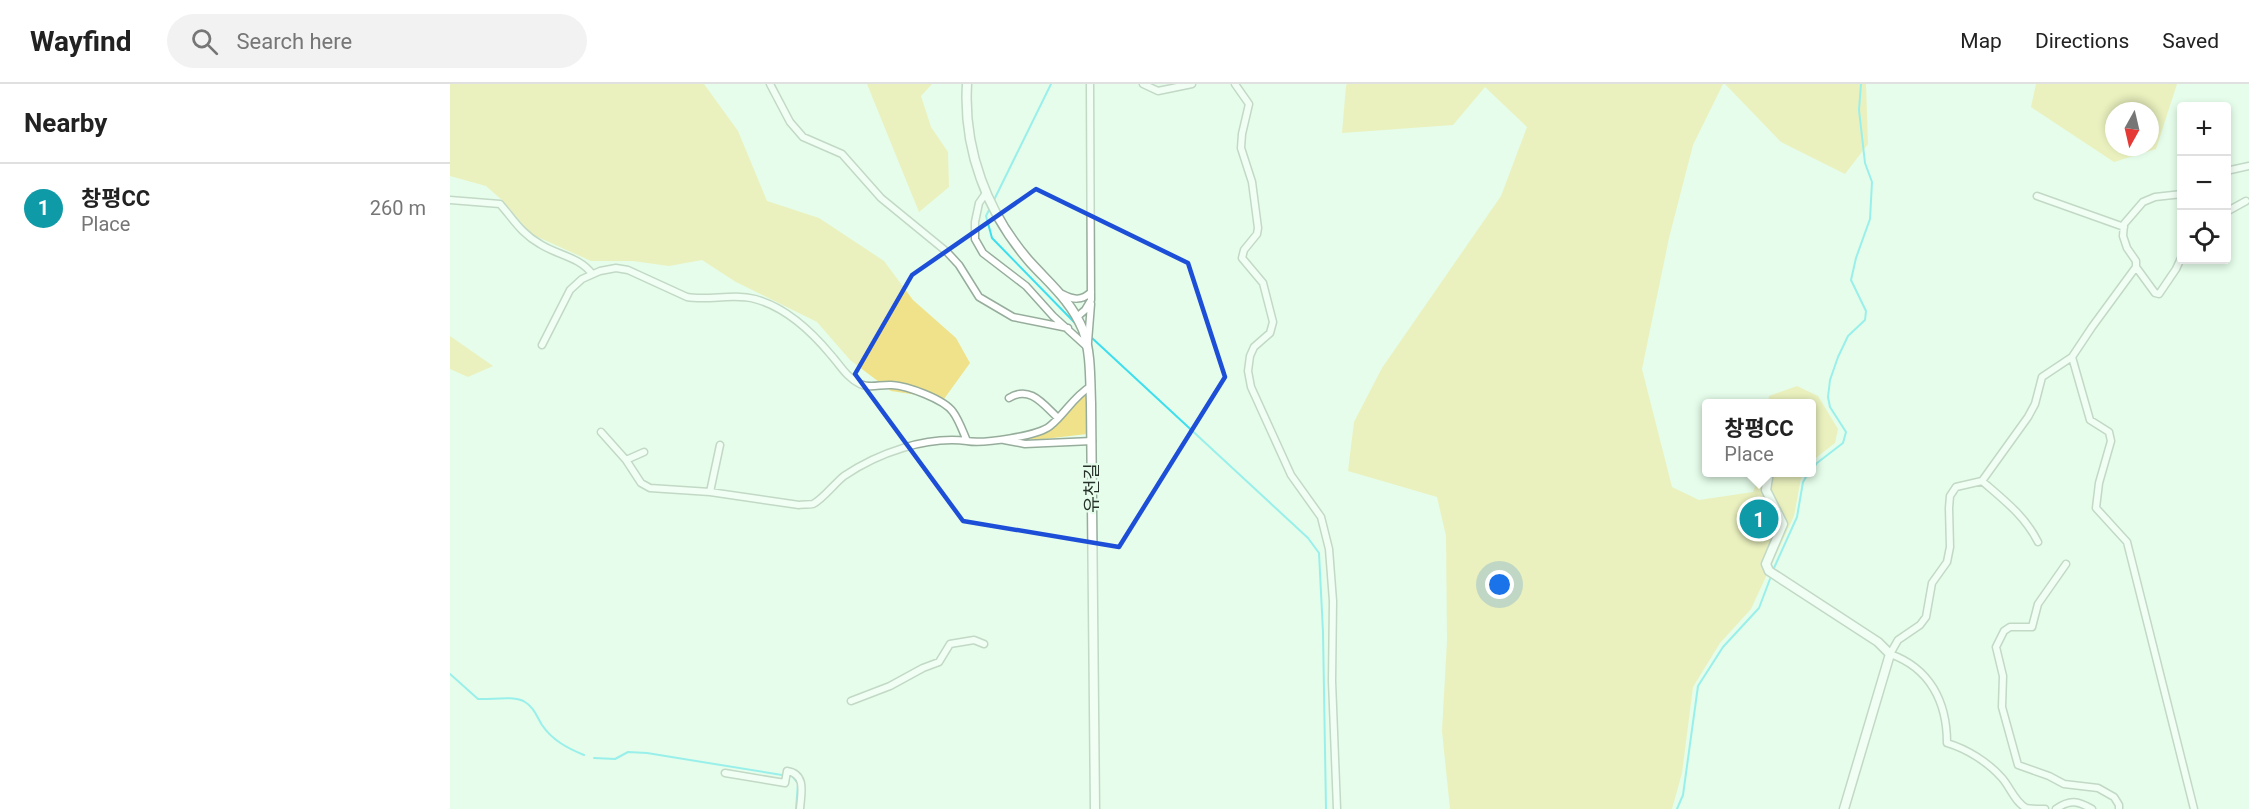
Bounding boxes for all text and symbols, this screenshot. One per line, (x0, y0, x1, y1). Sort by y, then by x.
search box (167, 14, 587, 68)
text: Wayfind (30, 25, 131, 58)
icon: search (188, 25, 221, 58)
text: Search here (236, 29, 352, 54)
text: Map (1960, 29, 2002, 53)
text: Directions (2035, 29, 2129, 53)
text: Saved (2162, 29, 2219, 53)
north arrow (2105, 102, 2159, 156)
map controls (2177, 102, 2231, 264)
button: + (2177, 102, 2231, 156)
text: Nearby (24, 108, 107, 138)
button: − (2177, 156, 2231, 210)
text: 창평CC (81, 186, 150, 211)
text: 1 (38, 196, 49, 220)
text: 260 m (370, 196, 426, 220)
button: locate (2177, 210, 2231, 264)
text: Place (81, 212, 130, 236)
popup (1702, 399, 1816, 477)
text: 창평CC (1724, 416, 1794, 441)
text: Place (1724, 442, 1774, 466)
street label: 유천길 (1081, 463, 1102, 513)
pin: 1 (1740, 496, 1778, 542)
your location (1485, 570, 1514, 599)

